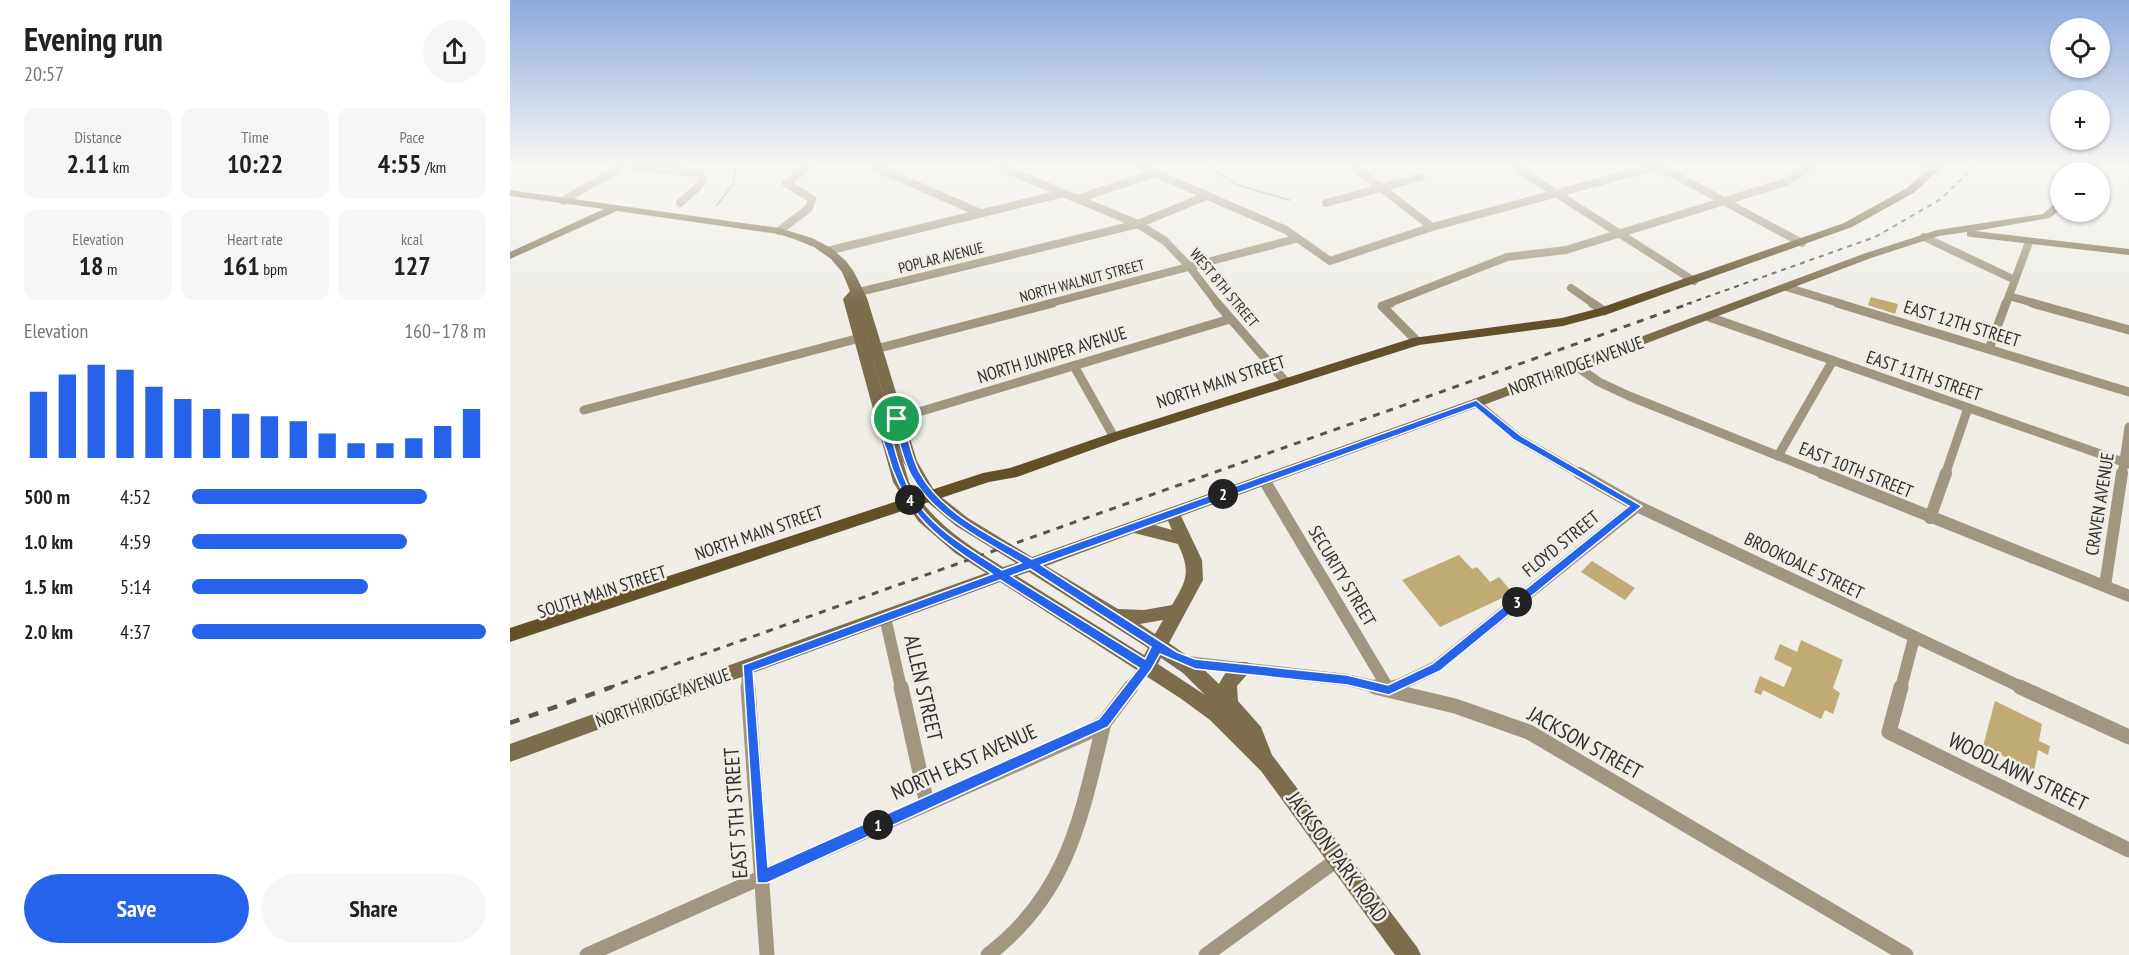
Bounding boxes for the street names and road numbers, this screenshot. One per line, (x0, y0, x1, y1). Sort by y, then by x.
street label: POPLAR AVENUE (896, 238, 985, 277)
street label: WEST 8TH STREET (1186, 244, 1263, 331)
street label: NORTH WALNUT STREET (1017, 255, 1147, 306)
street label: EAST 12TH STREET (1901, 295, 2023, 352)
street label: NORTH JUNIPER AVENUE (974, 321, 1129, 388)
street label: NORTH RIDGE AVENUE (1505, 330, 1646, 401)
street label: EAST 11TH STREET (1863, 345, 1985, 406)
street label: NORTH MAIN STREET (1153, 350, 1288, 413)
street label: EAST 10TH STREET (1796, 436, 1917, 503)
street label: CRAVEN AVENUE (2080, 451, 2119, 557)
street label: NORTH MAIN STREET (692, 500, 826, 565)
street label: FLOYD STREET (1518, 506, 1604, 582)
street label: SECURITY STREET (1303, 521, 1381, 630)
street label: BROOKDALE STREET (1741, 527, 1868, 604)
street label: SOUTH MAIN STREET (535, 560, 669, 623)
street label: ALLEN STREET (898, 632, 949, 744)
street label: NORTH RIDGE AVENUE (592, 662, 733, 733)
street label: JACKSON STREET (1522, 700, 1648, 785)
street label: NORTH EAST AVENUE (887, 717, 1041, 806)
street label: WOODLAWN STREET (1944, 726, 2093, 817)
street label: EAST 5TH STREET (717, 746, 754, 880)
street label: JACKSON PARK ROAD (1280, 785, 1394, 927)

